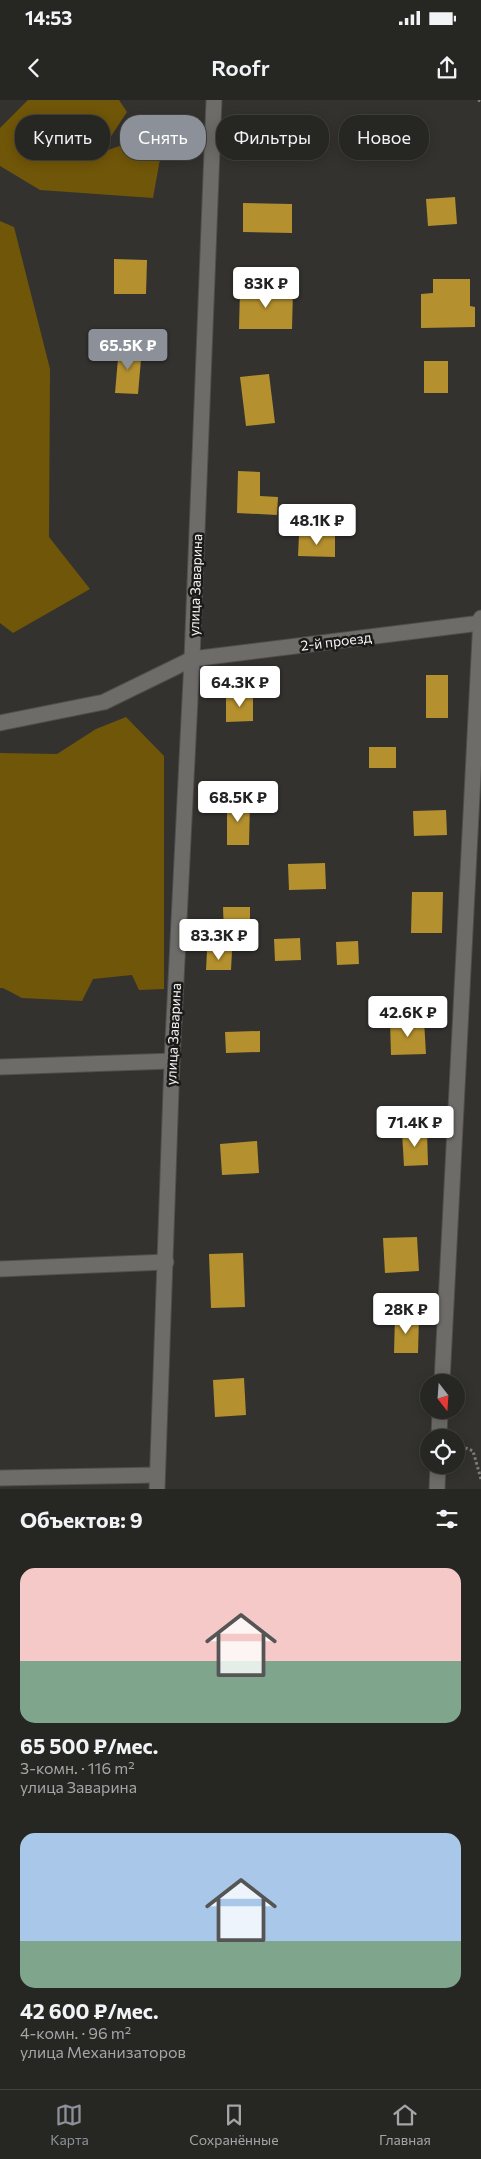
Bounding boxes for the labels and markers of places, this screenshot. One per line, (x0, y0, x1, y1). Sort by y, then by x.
pin: 83K ₽ (231, 266, 301, 309)
pin: 65.5K ₽ (82, 328, 174, 371)
pin: 48.1K ₽ (271, 504, 363, 546)
pin: 64.3K ₽ (194, 666, 286, 708)
pin: 68.5K ₽ (192, 780, 284, 823)
pin: 83.3K ₽ (173, 918, 265, 961)
pin: 42.6K ₽ (362, 996, 454, 1038)
pin: 71.4K ₽ (369, 1106, 461, 1148)
pin: 28K ₽ (371, 1292, 441, 1335)

